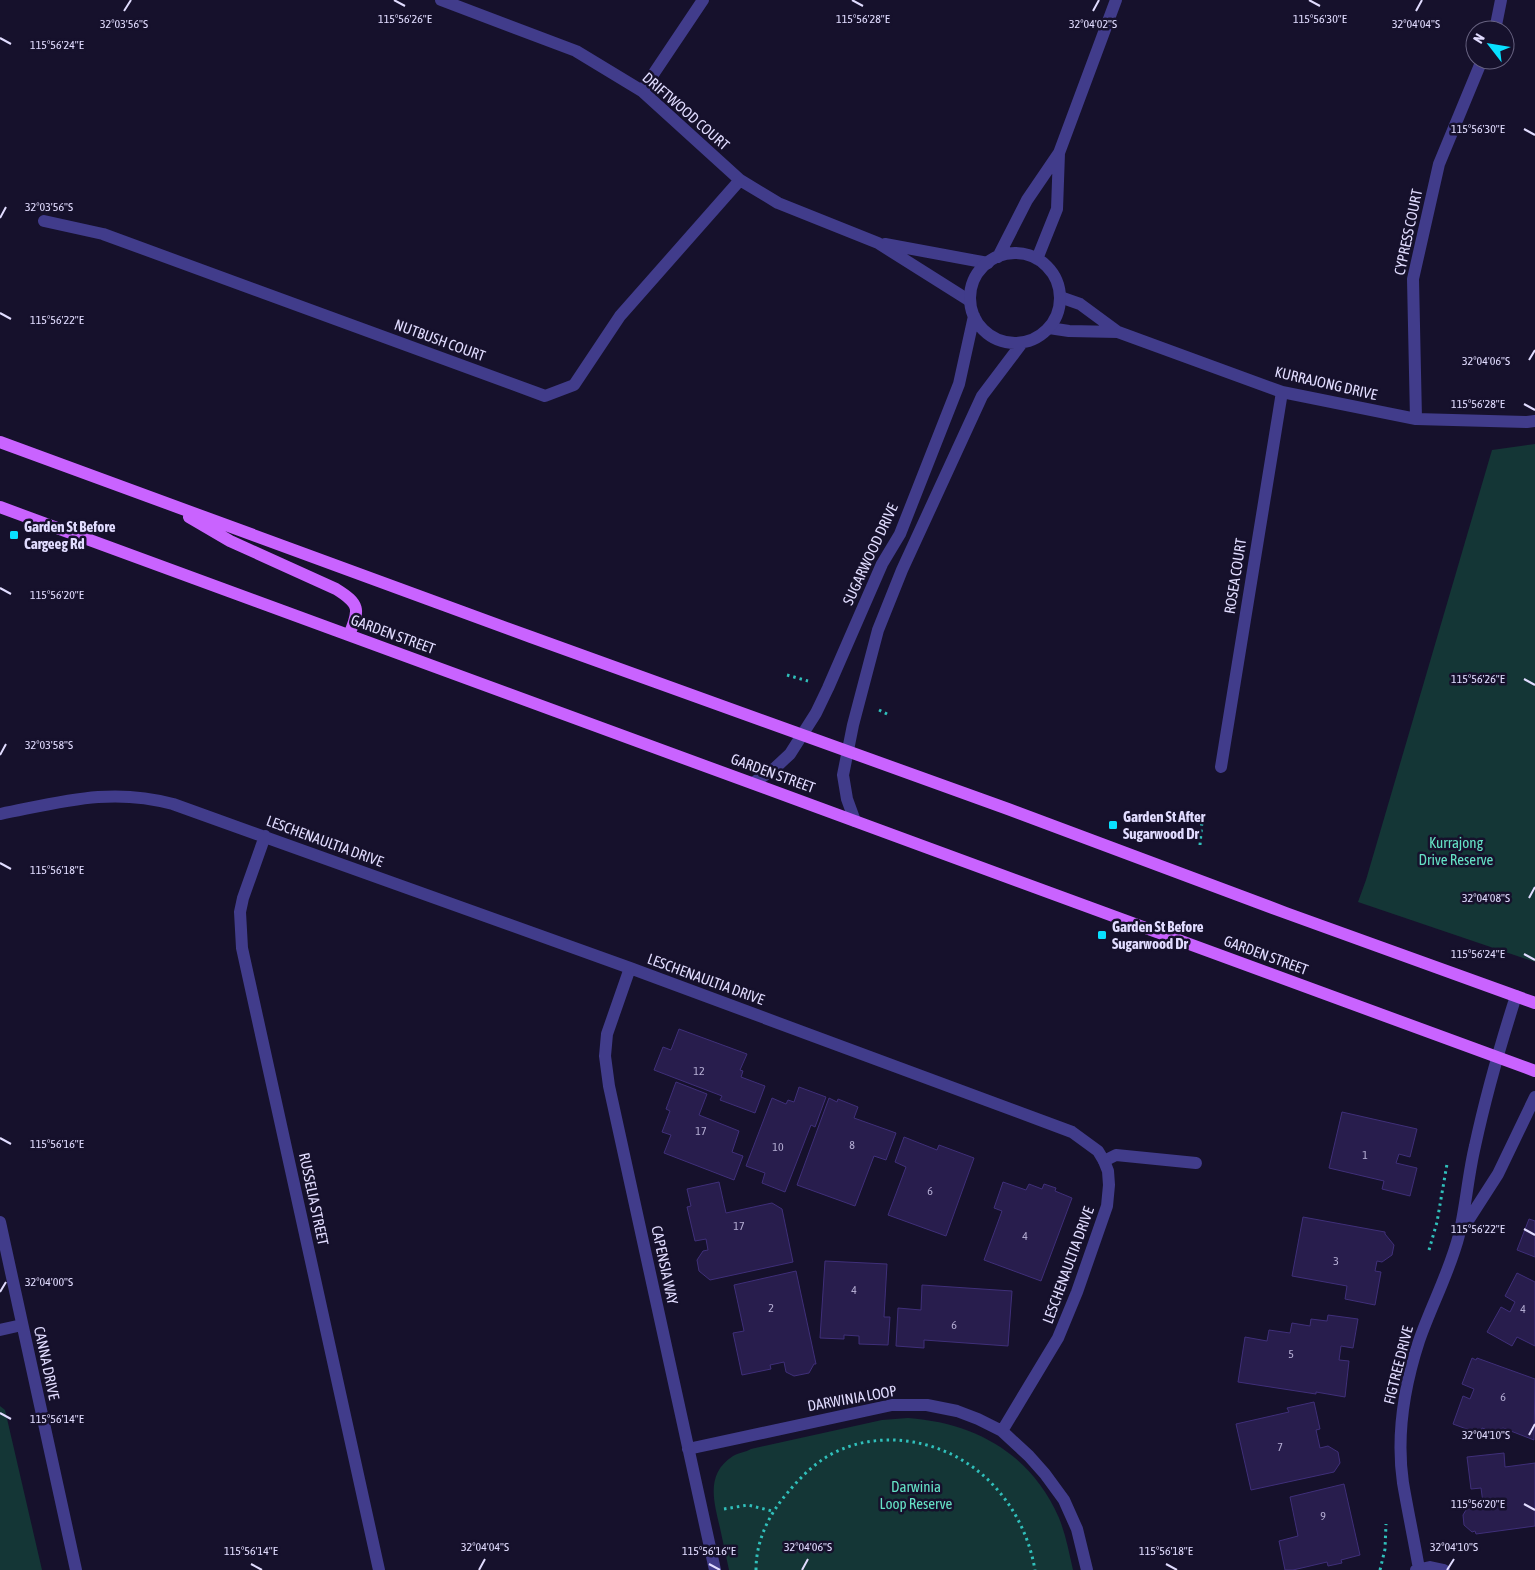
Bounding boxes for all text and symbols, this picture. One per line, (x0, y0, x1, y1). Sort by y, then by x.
text: 115°56'26"E (378, 12, 432, 26)
text: 115°56'28"E (836, 12, 890, 26)
text: 115°56'30"E (1293, 12, 1347, 26)
text: 32°03'56"S (100, 17, 148, 31)
text: 32°04'02"S (1069, 17, 1117, 31)
text: 32°04'04"S (1392, 17, 1440, 31)
north arrow (1465, 20, 1515, 70)
text: N (1470, 31, 1488, 46)
text: 115°56'24"E (30, 38, 84, 52)
street label: DRIFTWOOD COURT (639, 69, 733, 154)
text: 115°56'30"E (1451, 122, 1505, 136)
street label: CYPRESS COURT (1391, 187, 1425, 277)
text: 32°03'56"S (25, 200, 73, 214)
text: 115°56'22"E (30, 313, 84, 327)
street label: NUTBUSH COURT (392, 316, 488, 364)
text: 32°04'06"S (1462, 354, 1510, 368)
street label: KURRAJONG DRIVE (1273, 363, 1379, 403)
text: 115°56'28"E (1451, 397, 1505, 411)
street label: SUGARWOOD DRIVE (839, 500, 901, 607)
place label: Garden St Before Cargeeg Rd (24, 518, 116, 552)
marker: Garden St Before Cargeeg Rd (8, 529, 20, 541)
street label: ROSEA COURT (1221, 537, 1249, 615)
text: 115°56'20"E (30, 588, 84, 602)
street label: GARDEN STREET (349, 611, 438, 657)
text: 115°56'26"E (1451, 672, 1505, 686)
text: 32°03'58"S (25, 738, 73, 752)
street label: GARDEN STREET (729, 750, 818, 796)
place label: Garden St After Sugarwood Dr (1123, 808, 1206, 842)
street label: LESCHENAULTIA DRIVE (264, 812, 386, 870)
marker: Garden St After Sugarwood Dr (1107, 819, 1119, 831)
park label: Kurrajong Drive Reserve (1419, 834, 1494, 868)
text: 115°56'18"E (30, 863, 84, 877)
text: 32°04'08"S (1462, 891, 1510, 905)
place label: Garden St Before Sugarwood Dr (1112, 918, 1204, 952)
marker: Garden St Before Sugarwood Dr (1096, 929, 1108, 941)
street label: GARDEN STREET (1222, 932, 1311, 978)
text: 115°56'24"E (1451, 947, 1505, 961)
street label: LESCHENAULTIA DRIVE (645, 950, 767, 1008)
house number: 12 (693, 1064, 705, 1078)
house number: 17 (695, 1124, 707, 1138)
text: 115°56'16"E (30, 1137, 84, 1151)
house number: 8 (849, 1138, 855, 1152)
house number: 10 (772, 1140, 784, 1154)
house number: 1 (1362, 1148, 1368, 1162)
street label: RUSSELIA STREET (296, 1151, 332, 1247)
house number: 6 (927, 1184, 933, 1198)
street label: LESCHENAULTIA DRIVE (1039, 1204, 1097, 1326)
house number: 17 (733, 1219, 745, 1233)
text: 115°56'22"E (1451, 1222, 1505, 1236)
street label: CAPENSIA WAY (648, 1224, 682, 1306)
house number: 4 (1022, 1229, 1028, 1243)
house number: 3 (1333, 1254, 1339, 1268)
text: 32°04'00"S (25, 1275, 73, 1289)
house number: 4 (851, 1283, 857, 1297)
house number: 2 (768, 1301, 774, 1315)
house number: 4 (1520, 1302, 1526, 1316)
house number: 6 (951, 1318, 957, 1332)
street label: FIGTREE DRIVE (1380, 1323, 1416, 1406)
street label: CANNA DRIVE (31, 1325, 63, 1402)
house number: 5 (1288, 1347, 1294, 1361)
street label: DARWINIA LOOP (806, 1382, 898, 1414)
house number: 6 (1500, 1390, 1506, 1404)
text: 115°56'14"E (30, 1412, 84, 1426)
text: 32°04'10"S (1462, 1428, 1510, 1442)
house number: 7 (1277, 1440, 1283, 1454)
park label: Darwinia Loop Reserve (880, 1478, 953, 1512)
text: 115°56'20"E (1451, 1497, 1505, 1511)
house number: 9 (1320, 1509, 1326, 1523)
text: 32°04'04"S (461, 1540, 509, 1554)
text: 32°04'06"S (784, 1540, 832, 1554)
text: 32°04'10"S (1430, 1540, 1478, 1554)
text: 115°56'14"E (224, 1544, 278, 1558)
text: 115°56'16"E (682, 1544, 736, 1558)
text: 115°56'18"E (1139, 1544, 1193, 1558)

